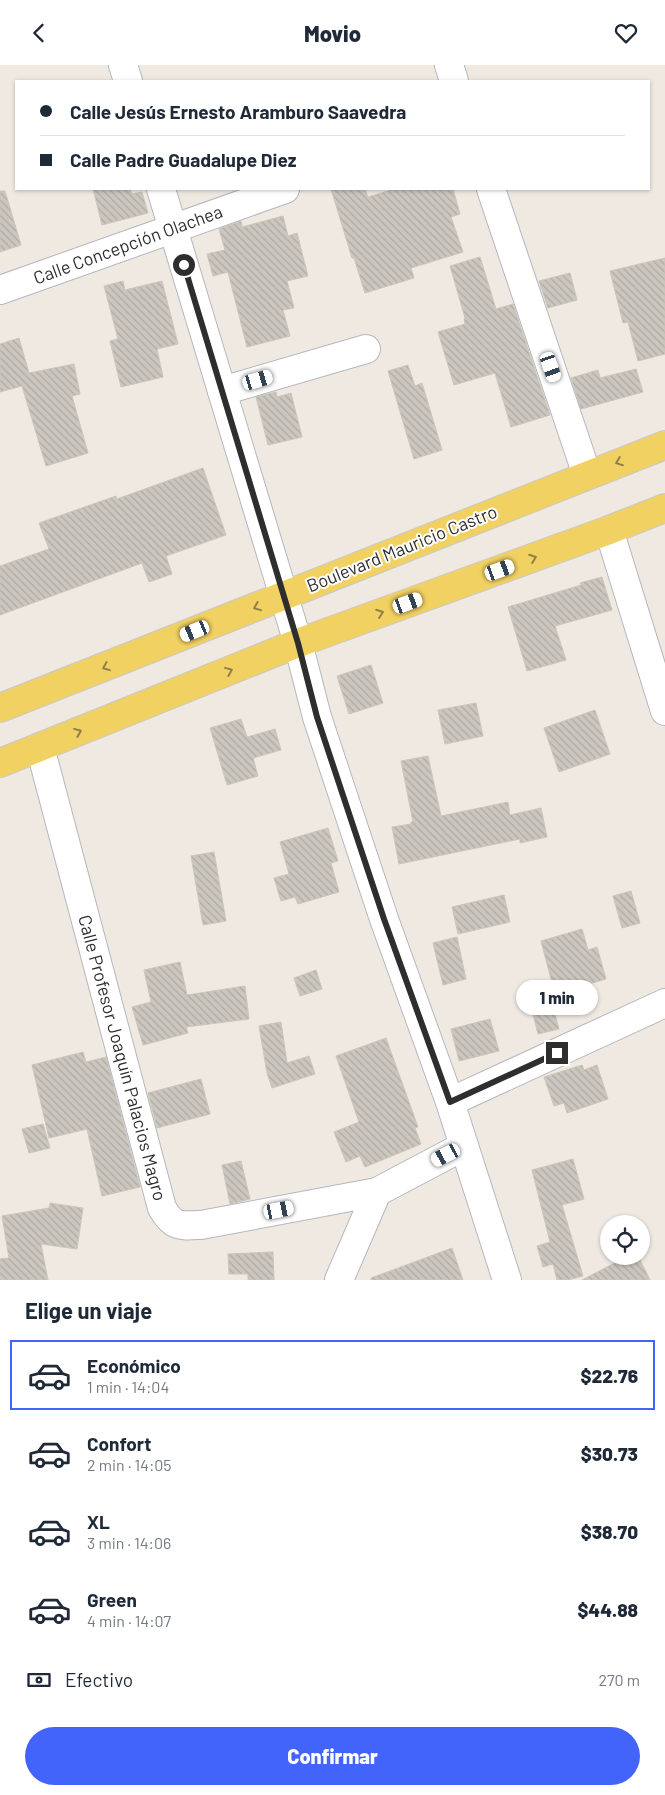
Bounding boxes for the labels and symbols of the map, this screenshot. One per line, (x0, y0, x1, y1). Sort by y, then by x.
street label: Calle Concepción Olachea (30, 200, 225, 289)
route start (173, 254, 195, 276)
car (539, 350, 562, 384)
car (241, 369, 274, 391)
one-way arrow (616, 456, 624, 466)
street label: Boulevard Mauricio Castro (303, 500, 500, 596)
one-way arrow (528, 554, 537, 564)
car (483, 558, 516, 582)
car (391, 591, 424, 615)
one-way arrow (253, 601, 262, 611)
one-way arrow (376, 609, 384, 619)
car (178, 618, 211, 644)
one-way arrow (102, 660, 111, 671)
one-way arrow (224, 667, 232, 677)
one-way arrow (73, 728, 82, 738)
street label: Calle Profesor Joaquín Palacios Magro (74, 912, 172, 1203)
callout: 1 min (516, 981, 598, 1015)
route end (546, 1042, 568, 1064)
car (429, 1141, 462, 1169)
car (262, 1200, 295, 1220)

